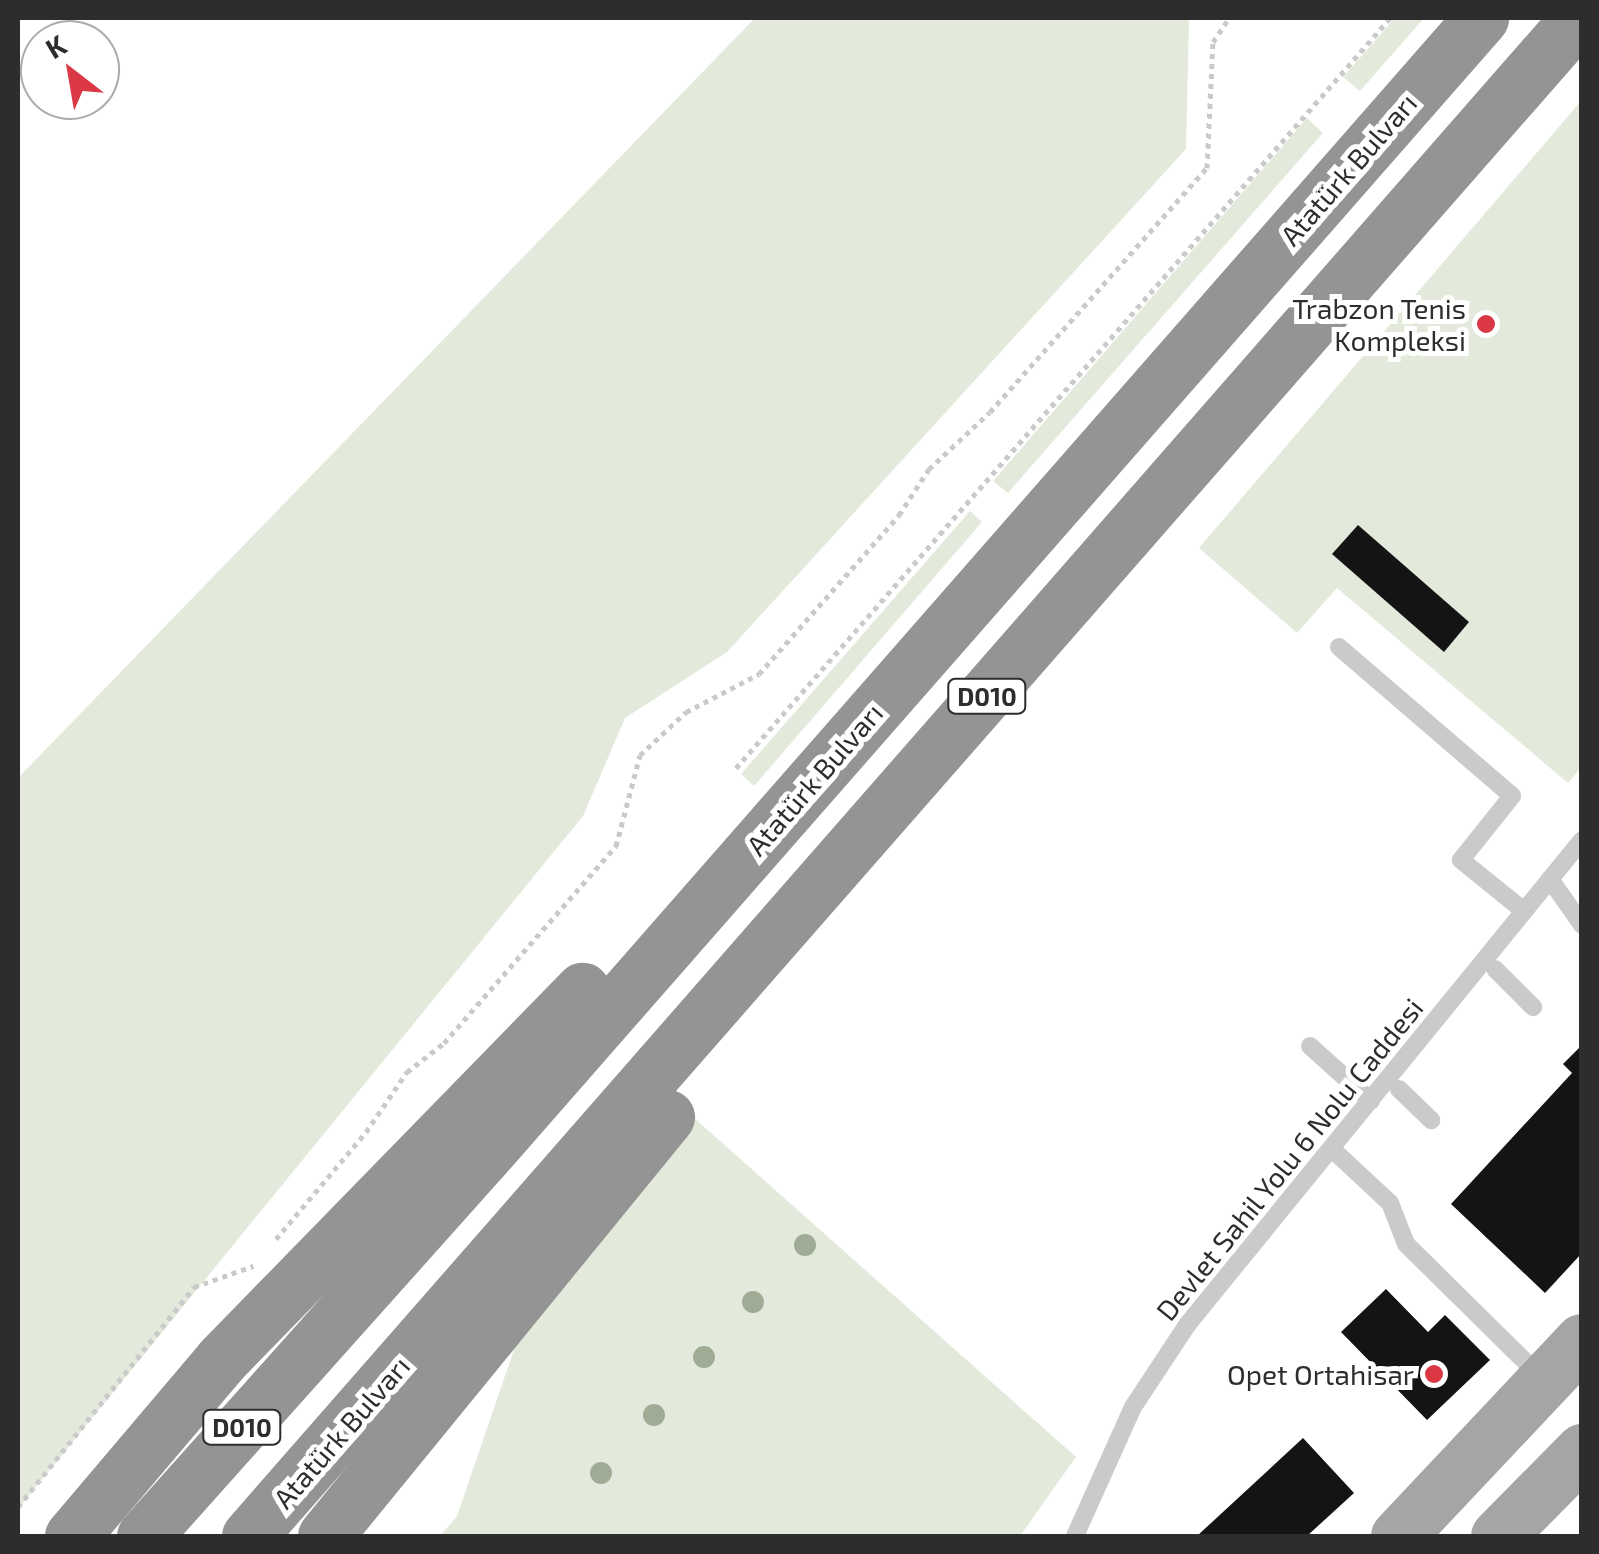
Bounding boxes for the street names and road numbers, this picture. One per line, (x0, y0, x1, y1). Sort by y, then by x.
street label: Atatürk Bulvarı (1273, 86, 1423, 252)
road number: D010 (947, 676, 1027, 716)
street label: Atatürk Bulvarı (739, 696, 889, 862)
street label: Devlet Sahil Yolu 6 Nolu Caddesi (1148, 991, 1430, 1327)
street label: Atatürk Bulvarı (266, 1349, 416, 1515)
road number: D010 (202, 1407, 282, 1447)

